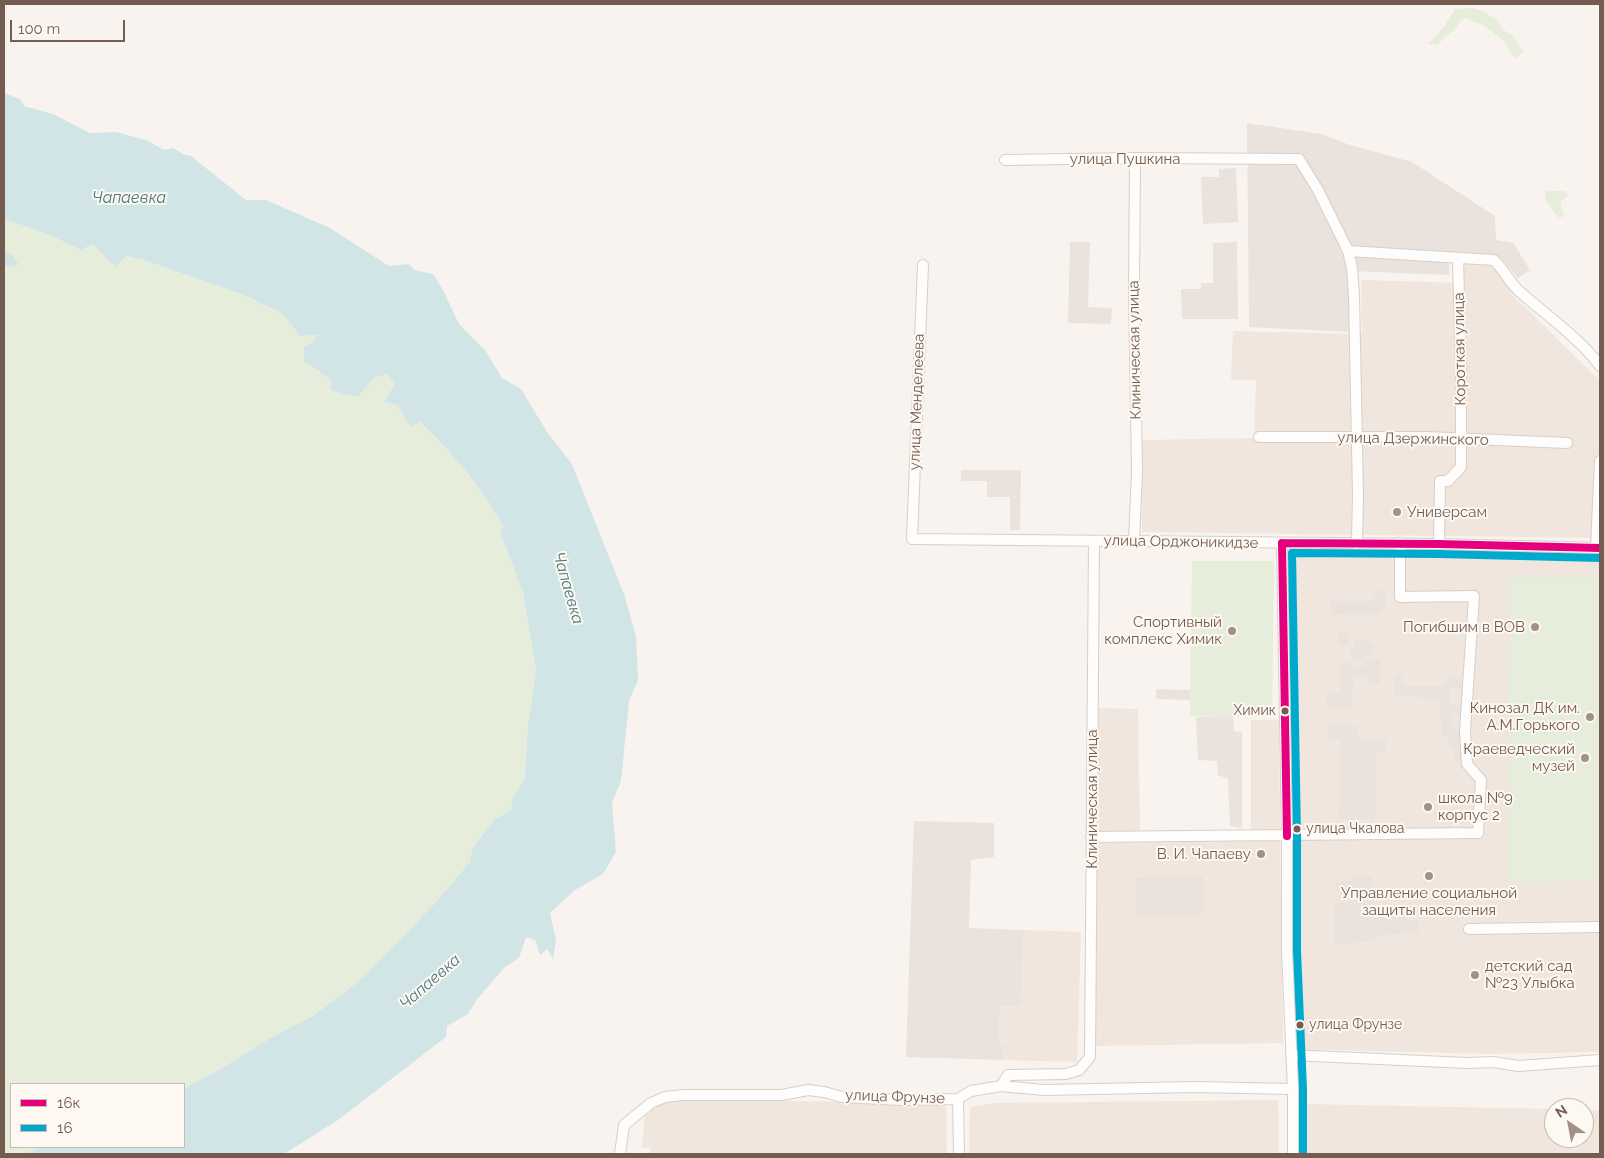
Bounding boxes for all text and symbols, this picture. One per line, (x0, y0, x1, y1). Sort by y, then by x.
scale bar (12, 10, 128, 42)
text: 100 m (18, 20, 60, 38)
street label: улица Пушкина (1070, 150, 1180, 168)
water label: Чапаевка (92, 188, 166, 208)
street label: Клиническая улица (1125, 280, 1145, 420)
street label: Короткая улица (1450, 292, 1470, 406)
street label: улица Менделеева (906, 333, 928, 471)
street label: улица Дзержинского (1337, 429, 1489, 449)
place label: Универсам (1407, 503, 1487, 521)
marker: Универсам (1391, 506, 1403, 518)
street label: улица Орджоникидзе (1103, 532, 1259, 552)
water label: Чапаевка (549, 550, 587, 626)
place label: Спортивный комплекс Химик (1104, 613, 1222, 648)
place label: Погибшим в ВОВ (1403, 618, 1525, 636)
marker: Погибшим в ВОВ (1529, 621, 1541, 633)
marker: Спортивный комплекс Химик (1226, 625, 1238, 637)
place label: Кинозал ДК им. А.М.Горького (1470, 699, 1580, 734)
place label: Химик (1233, 703, 1276, 719)
marker: Химик (1280, 706, 1290, 716)
marker: Кинозал ДК им. А.М.Горького (1584, 711, 1596, 723)
street label: Клиническая улица (1083, 729, 1101, 869)
place label: Краеведческий музей (1463, 740, 1575, 775)
marker: Краеведческий музей (1579, 752, 1591, 764)
place label: школа №9 корпус 2 (1438, 789, 1513, 824)
marker: школа №9 корпус 2 (1422, 801, 1434, 813)
place label: улица Чкалова (1306, 821, 1404, 837)
marker: улица Чкалова (1292, 824, 1302, 834)
place label: В. И. Чапаеву (1157, 845, 1251, 863)
marker: В. И. Чапаеву (1255, 848, 1267, 860)
marker: Управление социальной защиты населения (1423, 870, 1435, 882)
place label: Управление социальной защиты населения (1341, 884, 1517, 919)
water label: Чапаевка (396, 950, 464, 1014)
place label: детский сад №23 Улыбка (1485, 957, 1575, 992)
marker: детский сад №23 Улыбка (1469, 969, 1481, 981)
place label: улица Фрунзе (1309, 1017, 1402, 1033)
marker: улица Фрунзе (1295, 1020, 1305, 1030)
legend (10, 1083, 185, 1148)
street label: улица Фрунзе (845, 1086, 945, 1108)
text: 16к (57, 1094, 80, 1112)
north arrow (1544, 1098, 1594, 1148)
text: N (1553, 1102, 1570, 1121)
text: 16 (57, 1119, 72, 1137)

